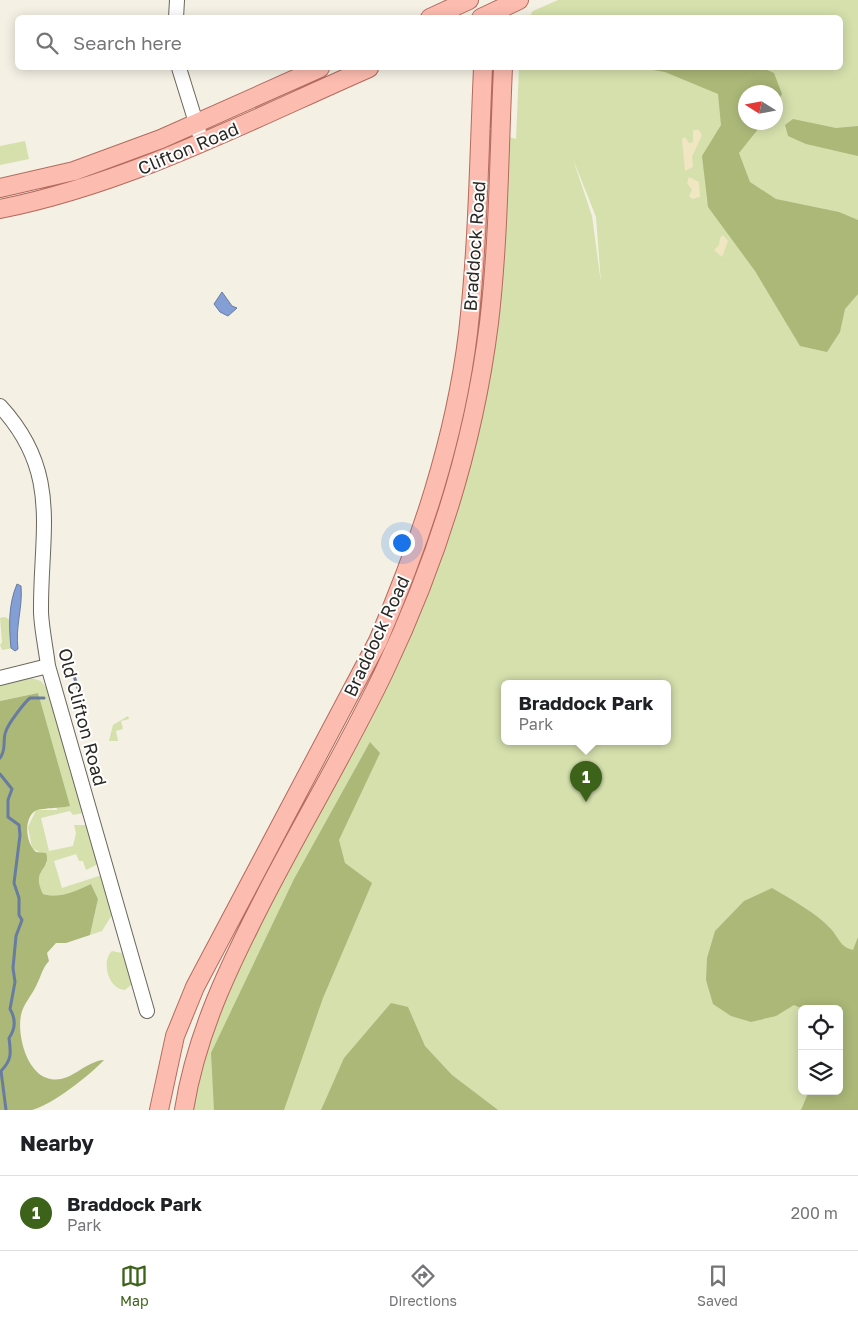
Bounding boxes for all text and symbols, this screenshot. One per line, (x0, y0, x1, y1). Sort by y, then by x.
search box (15, 15, 843, 70)
icon: search (33, 29, 61, 57)
text: Search here (73, 31, 182, 54)
north arrow (738, 85, 783, 130)
street label: Clifton Road (134, 117, 242, 179)
street label: Braddock Road (458, 180, 490, 312)
your location (389, 530, 415, 556)
street label: Braddock Road (338, 572, 414, 700)
street label: Old Clifton Road (54, 646, 112, 788)
popup (501, 680, 671, 745)
text: Braddock Park (519, 691, 653, 714)
text: Park (519, 714, 553, 734)
pin: 1 (570, 761, 602, 802)
map controls (798, 1005, 843, 1095)
button: locate (798, 1005, 843, 1050)
button: layers (798, 1050, 843, 1095)
text: Nearby (20, 1130, 94, 1156)
text: Braddock Park (67, 1192, 202, 1215)
text: 1 (32, 1203, 40, 1223)
text: 200 m (791, 1203, 838, 1223)
text: Park (67, 1215, 102, 1235)
tab: Map (120, 1262, 149, 1309)
tab: Directions (389, 1262, 457, 1309)
tab: Saved (697, 1262, 738, 1309)

